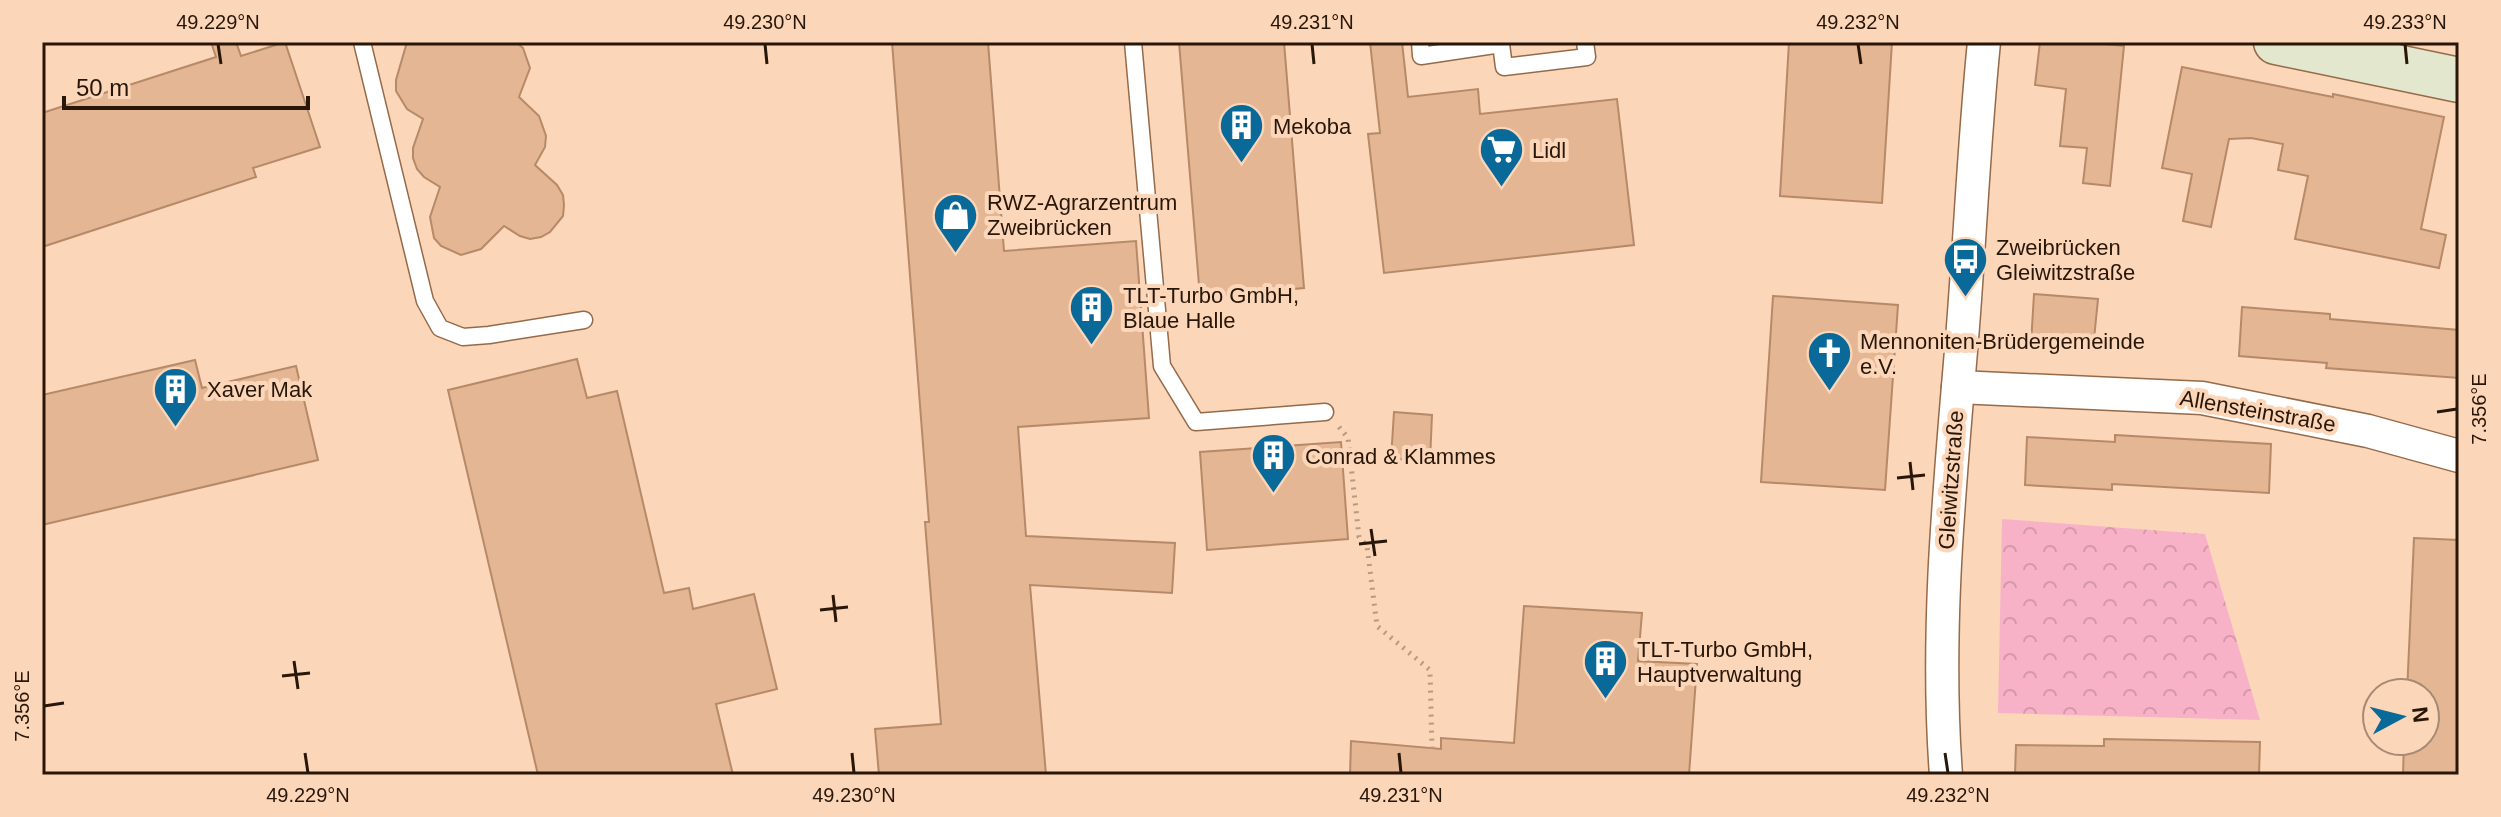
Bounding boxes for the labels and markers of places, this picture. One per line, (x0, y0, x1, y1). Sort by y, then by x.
building icon: Mekoba (1218, 102, 1266, 165)
place label: Mekoba (1273, 114, 1352, 139)
supermarket icon: Lidl (1477, 126, 1525, 189)
place label: Lidl (1532, 138, 1566, 163)
place label: RWZ-Agrarzentrum Zweibrücken (987, 190, 1177, 240)
shop icon: RWZ-Agrarzentrum Zweibrücken (932, 191, 980, 254)
place label: Zweibrücken Gleiwitzstraße (1996, 235, 2135, 285)
bus stop icon: Zweibrücken Gleiwitzstraße (1941, 236, 1989, 299)
place label: TLT-Turbo GmbH, Blaue Halle (1123, 283, 1299, 333)
building icon: TLT-Turbo GmbH, Blaue Halle (1068, 284, 1116, 347)
place label: Mennoniten-Brüdergemeinde e.V. (1860, 329, 2145, 379)
church icon: Mennoniten-Brüdergemeinde e.V. (1805, 330, 1853, 393)
building icon: Xaver Mak (152, 365, 200, 428)
place label: Xaver Mak (207, 377, 313, 402)
building icon: Conrad & Klammes (1250, 432, 1298, 495)
place label: Conrad & Klammes (1305, 444, 1496, 469)
place label: TLT-Turbo GmbH, Hauptverwaltung (1637, 637, 1813, 687)
building icon: TLT-Turbo GmbH, Hauptverwaltung (1582, 638, 1630, 701)

